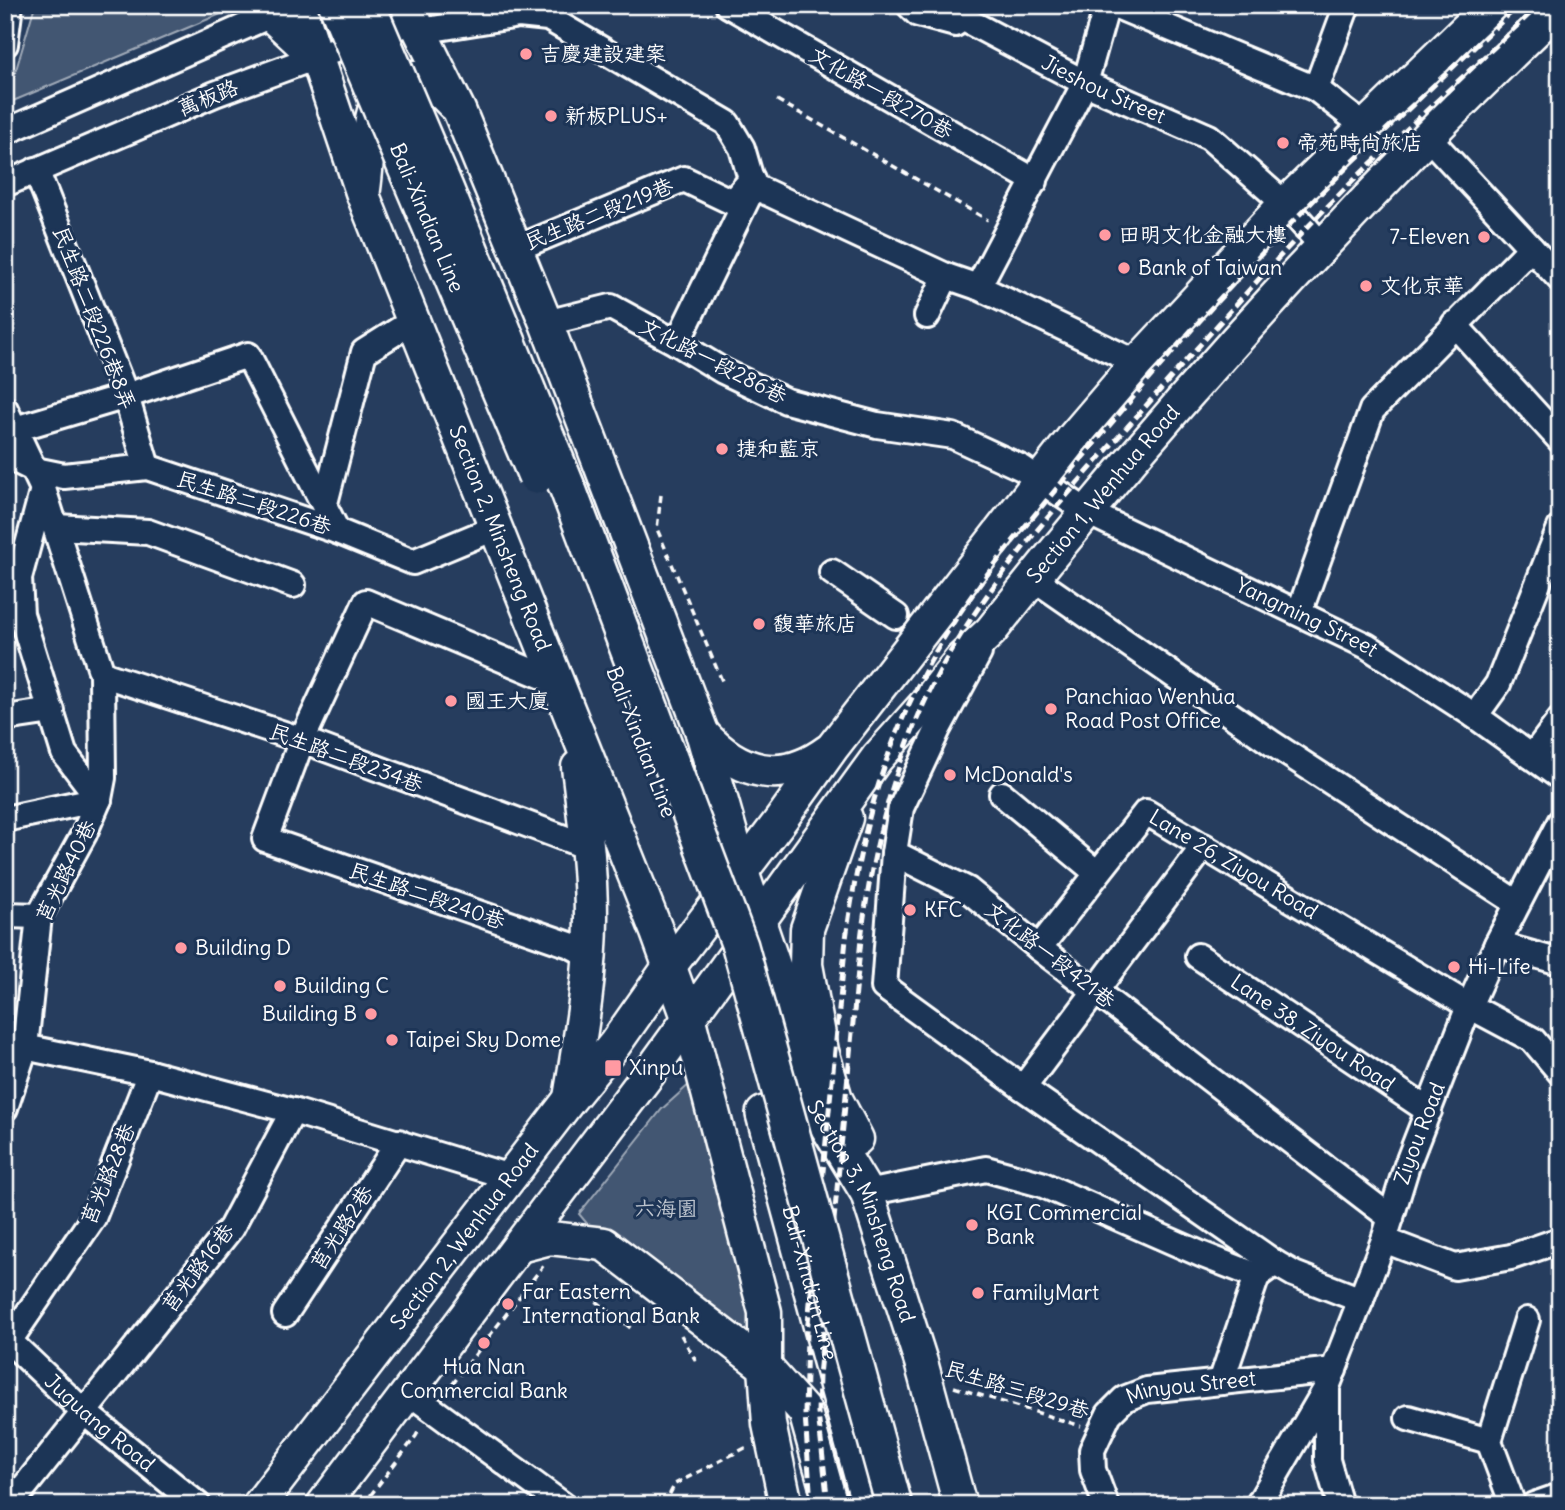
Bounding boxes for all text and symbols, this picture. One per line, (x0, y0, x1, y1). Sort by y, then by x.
place label: 吉慶建設建案 (540, 40, 666, 67)
street label: 文化路一段270巷 (805, 40, 958, 145)
marker: 吉慶建設建案 (518, 46, 534, 62)
street label: Jieshou Street (1037, 49, 1170, 129)
street label: 萬板路 (174, 73, 242, 122)
place label: 新板PLUS+ (565, 102, 668, 129)
marker: 新板PLUS+ (543, 108, 559, 124)
place label: 帝苑時尚旅店 (1297, 129, 1423, 156)
marker: 帝苑時尚旅店 (1275, 135, 1291, 151)
street label: Bali-Xindian Line (384, 139, 471, 296)
street label: 民生路二段219巷 (521, 171, 677, 256)
place label: 田明文化金融大樓 (1119, 221, 1287, 248)
street label: 民生路二段226巷8弄 (47, 222, 142, 413)
place label: 7-Eleven (1389, 223, 1470, 250)
marker: 田明文化金融大樓 (1097, 227, 1113, 243)
marker: 7-Eleven (1476, 229, 1492, 245)
place label: Bank of Taiwan (1138, 254, 1282, 281)
marker: Bank of Taiwan (1116, 260, 1132, 276)
place label: 文化京華 (1380, 272, 1464, 299)
marker: 文化京華 (1358, 278, 1374, 294)
street label: 文化路一段286巷 (635, 312, 791, 409)
street label: Section 1, Wenhua Road (1020, 399, 1185, 589)
street label: Section 2, Minsheng Road (443, 421, 557, 655)
place label: 捷和藍京 (736, 435, 820, 462)
marker: 捷和藍京 (714, 441, 730, 457)
street label: 民生路二段226巷 (173, 465, 335, 540)
street label: Yangming Street (1232, 571, 1383, 663)
place label: 馥華旅店 (773, 610, 857, 637)
marker: 馥華旅店 (751, 616, 767, 632)
street label: Bali-Xindian Line (600, 663, 683, 821)
place label: Panchiao Wenhua Road Post Office (1065, 683, 1235, 734)
place label: 國王大廈 (465, 687, 549, 714)
marker: 國王大廈 (443, 693, 459, 709)
marker: Panchiao Wenhua Road Post Office (1043, 701, 1059, 717)
street label: 民生路二段234巷 (266, 717, 427, 798)
place label: McDonald's (964, 761, 1073, 788)
marker: McDonald's (942, 767, 958, 783)
street label: Lane 26, Ziyou Road (1144, 803, 1323, 925)
street label: 莒光路40巷 (29, 815, 102, 926)
street label: 民生路二段240巷 (346, 856, 509, 935)
street label: 文化路一段421巷 (980, 895, 1121, 1014)
place label: KFC (924, 896, 963, 923)
marker: KFC (902, 902, 918, 918)
place label: Building D (195, 934, 291, 961)
marker: Building D (173, 940, 189, 956)
place label: Hi-Life (1468, 953, 1531, 980)
marker: Hi-Life (1446, 959, 1462, 975)
street label: Lane 38, Ziyou Road (1226, 968, 1400, 1097)
place label: Building C (294, 972, 389, 999)
marker: Building C (272, 978, 288, 994)
place label: Building B (262, 1000, 357, 1027)
marker: Building B (363, 1006, 379, 1022)
place label: Taipei Sky Dome (406, 1026, 561, 1053)
marker: Taipei Sky Dome (384, 1032, 400, 1048)
place label: Xinpu (629, 1054, 683, 1081)
marker: Xinpu (603, 1058, 623, 1078)
street label: Ziyou Road (1388, 1078, 1451, 1187)
street label: Section 3, Minsheng Road (801, 1095, 921, 1326)
street label: 莒光路28巷 (74, 1119, 141, 1229)
street label: Section 2, Wenhua Road (384, 1138, 544, 1335)
street label: 莒光路2巷 (304, 1180, 379, 1275)
park label: 六海園 (635, 1195, 698, 1222)
place label: KGI Commercial Bank (986, 1199, 1142, 1250)
street label: Bali-Xindian Line (776, 1202, 844, 1363)
marker: KGI Commercial Bank (964, 1217, 980, 1233)
street label: 莒光路16巷 (155, 1218, 240, 1318)
place label: Far Eastern International Bank (522, 1278, 700, 1329)
place label: FamilyMart (992, 1279, 1099, 1306)
marker: FamilyMart (970, 1285, 986, 1301)
marker: Far Eastern International Bank (500, 1296, 516, 1312)
marker: Hua Nan Commercial Bank (476, 1335, 492, 1351)
place label: Hua Nan Commercial Bank (400, 1353, 568, 1404)
street label: 民生路三段29巷 (942, 1355, 1093, 1424)
street label: Minyou Street (1122, 1364, 1257, 1410)
street label: Juguang Road (39, 1368, 161, 1477)

